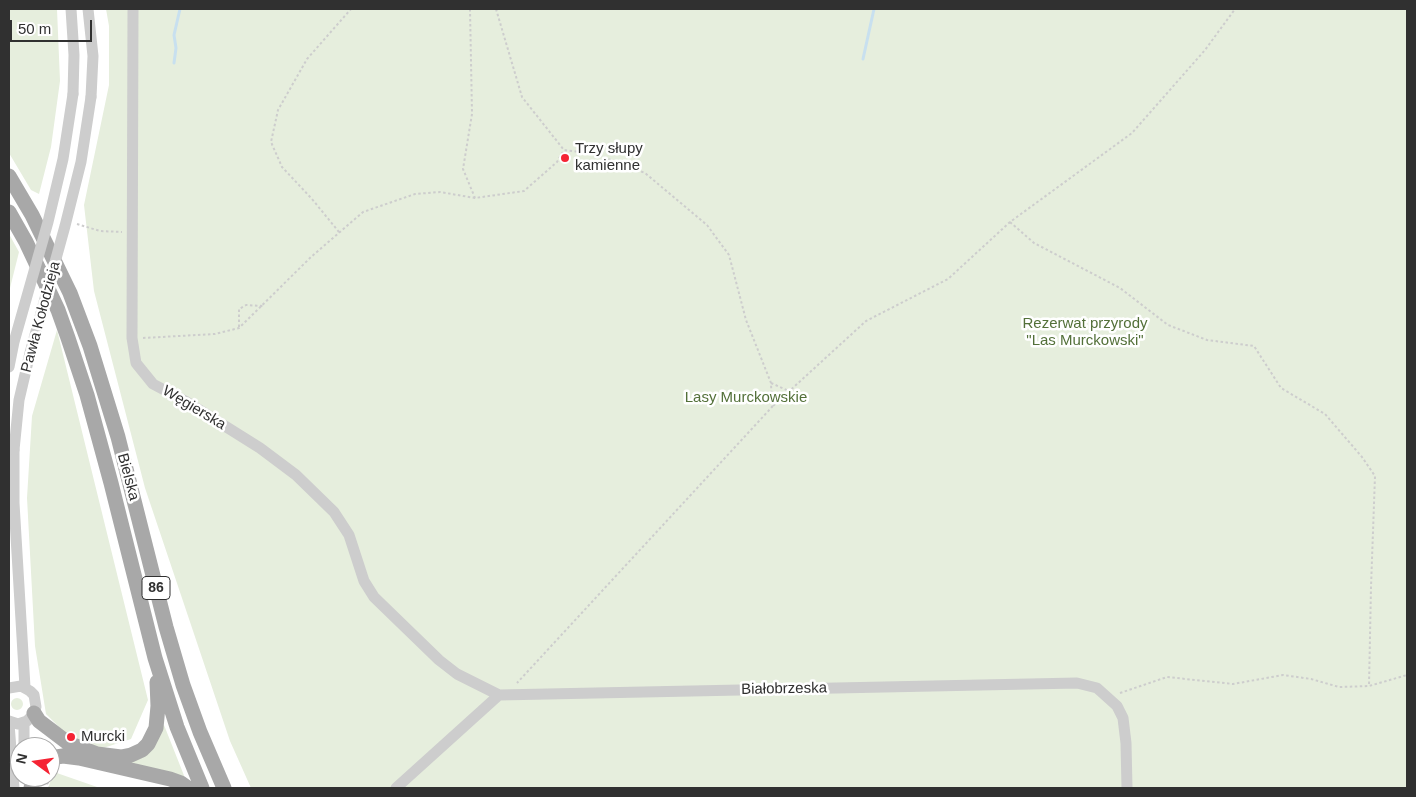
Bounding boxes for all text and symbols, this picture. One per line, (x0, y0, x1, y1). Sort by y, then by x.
scale bar (12, 10, 95, 42)
text: 50 m (18, 20, 51, 37)
place label: Trzy słupy kamienne (575, 140, 643, 175)
marker: Trzy słupy kamienne (559, 152, 571, 164)
street label: Pawła Kołodzieja (18, 259, 64, 375)
park label: Rezerwat przyrody "Las Murckowski" (1022, 315, 1148, 350)
street label: Węgierska (159, 382, 229, 434)
park label: Lasy Murckowskie (685, 389, 807, 407)
street label: Bielska (113, 451, 143, 503)
road number: 86 (142, 576, 170, 600)
street label: Białobrzeska (741, 679, 827, 699)
place label: Murcki (81, 728, 125, 746)
marker: Murcki (65, 731, 77, 743)
north arrow (10, 737, 60, 787)
text: N (12, 752, 30, 765)

